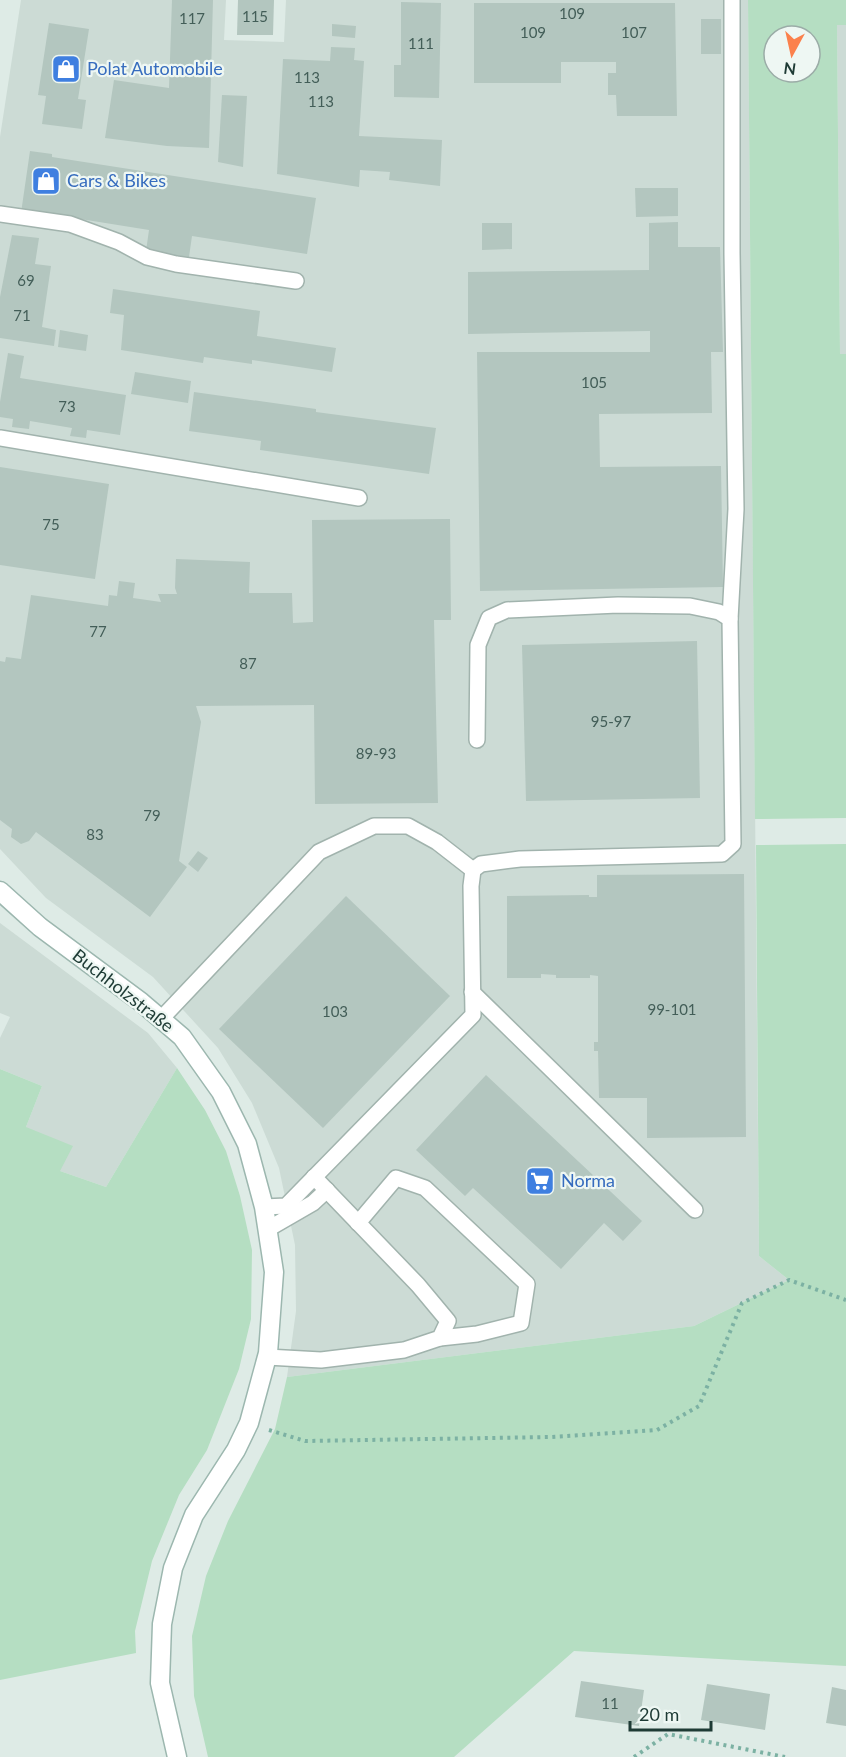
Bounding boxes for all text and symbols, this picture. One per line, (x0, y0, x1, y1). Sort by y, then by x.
house number: 109 (559, 4, 585, 22)
house number: 115 (242, 7, 268, 25)
house number: 117 (179, 9, 205, 27)
house number: 109 (520, 23, 546, 41)
house number: 107 (621, 23, 647, 41)
north arrow (762, 24, 822, 84)
house number: 111 (408, 34, 434, 52)
shop icon: Polat Automobile (50, 53, 82, 85)
place label: Polat Automobile (87, 57, 223, 79)
text: N (782, 59, 797, 80)
house number: 113 (294, 68, 320, 86)
house number: 113 (308, 92, 334, 110)
shop icon: Cars & Bikes (30, 165, 62, 197)
place label: Cars & Bikes (67, 169, 166, 191)
house number: 69 (17, 271, 35, 289)
house number: 71 (13, 306, 31, 324)
house number: 105 (581, 373, 607, 391)
house number: 73 (58, 397, 76, 415)
house number: 75 (42, 515, 60, 533)
house number: 77 (89, 622, 107, 640)
house number: 87 (239, 654, 257, 672)
house number: 95-97 (591, 712, 631, 730)
house number: 89-93 (356, 744, 396, 762)
house number: 79 (143, 806, 161, 824)
house number: 83 (86, 825, 104, 843)
street label: Buchholzstraße (69, 944, 179, 1037)
house number: 99-101 (647, 1000, 697, 1018)
house number: 103 (322, 1002, 348, 1020)
supermarket icon: Norma (524, 1165, 556, 1197)
place label: Norma (561, 1169, 615, 1191)
house number: 11 (601, 1694, 619, 1712)
scale bar (630, 1694, 711, 1732)
text: 20 m (639, 1703, 679, 1725)

